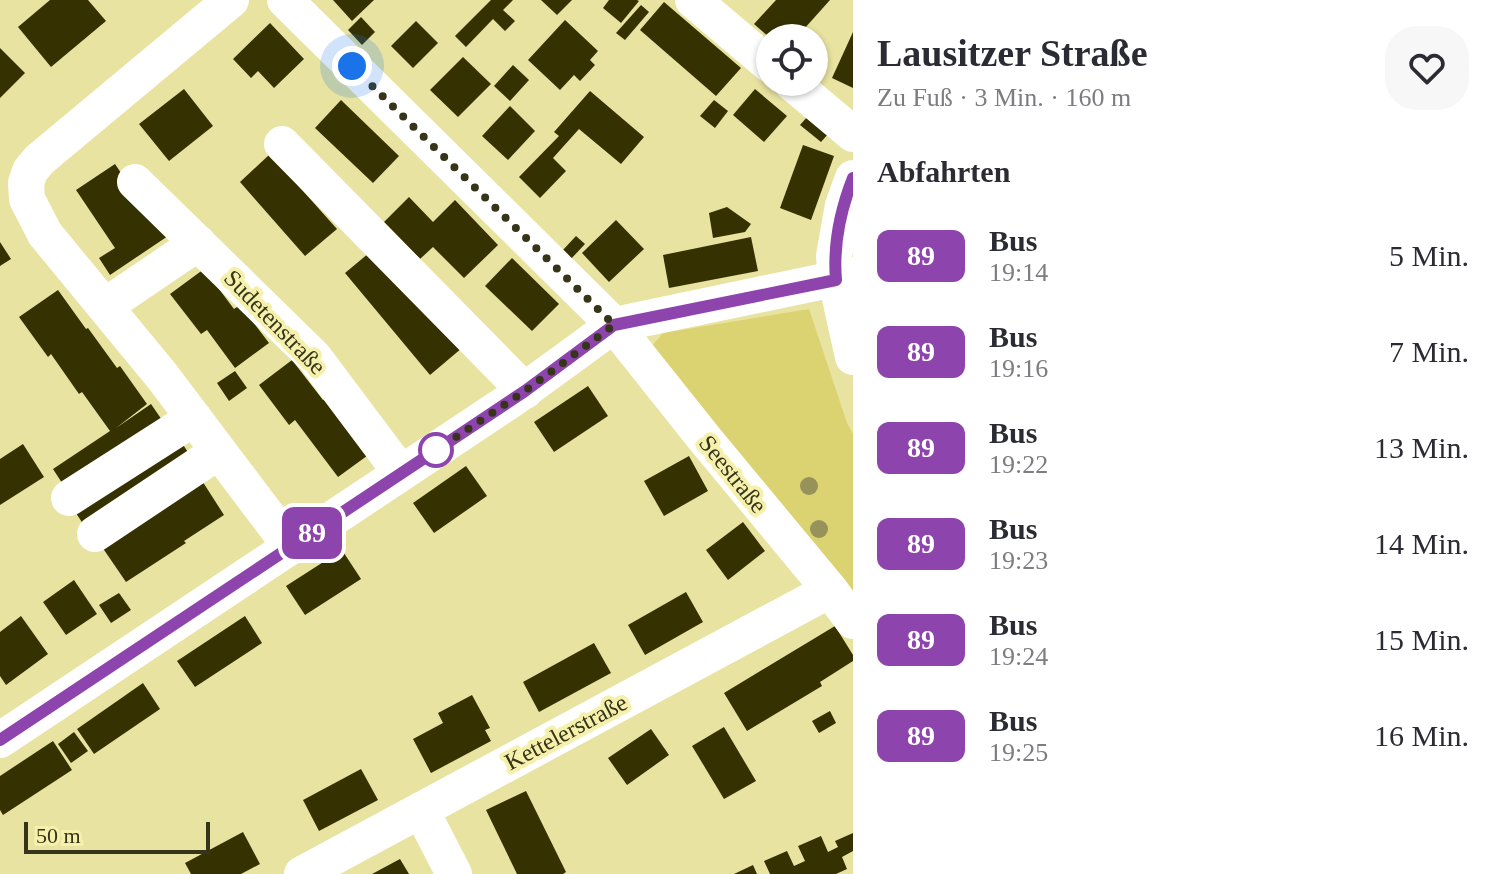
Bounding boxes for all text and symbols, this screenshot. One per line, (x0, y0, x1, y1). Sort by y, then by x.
map controls (756, 24, 828, 96)
button: locate (756, 24, 828, 96)
button: heart (1385, 26, 1469, 110)
text: Lausitzer Straße (877, 32, 1148, 74)
your location (332, 46, 372, 86)
text: Zu Fuß · 3 Min. · 160 m (877, 83, 1131, 112)
text: Abfahrten (877, 155, 1010, 188)
text: Bus (989, 224, 1037, 257)
text: 5 Min. (1389, 239, 1469, 272)
text: 89 (907, 240, 935, 271)
text: 19:14 (989, 258, 1048, 287)
street label: Sudetenstraße (219, 265, 331, 379)
text: Bus (989, 320, 1037, 353)
text: 7 Min. (1389, 335, 1469, 368)
text: 89 (907, 336, 935, 367)
text: 19:16 (989, 354, 1048, 383)
text: Bus (989, 416, 1037, 449)
street label: Seestraße (694, 430, 772, 518)
text: 13 Min. (1374, 431, 1469, 464)
text: 89 (907, 432, 935, 463)
unlabelled marker (419, 433, 453, 467)
text: 19:22 (989, 450, 1048, 479)
line badge: 89 (276, 507, 348, 559)
text: Bus (989, 512, 1037, 545)
text: 89 (298, 517, 326, 548)
text: 14 Min. (1374, 527, 1469, 560)
text: 89 (907, 528, 935, 559)
text: 19:23 (989, 546, 1048, 575)
text: Bus (989, 608, 1037, 641)
text: 15 Min. (1374, 623, 1469, 656)
text: 89 (907, 624, 935, 655)
text: 19:24 (989, 642, 1048, 671)
street label: Kettelerstraße (500, 689, 632, 775)
text: Bus (989, 704, 1037, 737)
text: 16 Min. (1374, 719, 1469, 752)
text: 89 (907, 720, 935, 751)
text: 19:25 (989, 738, 1048, 767)
scale bar (24, 818, 210, 854)
text: 50 m (36, 823, 81, 848)

